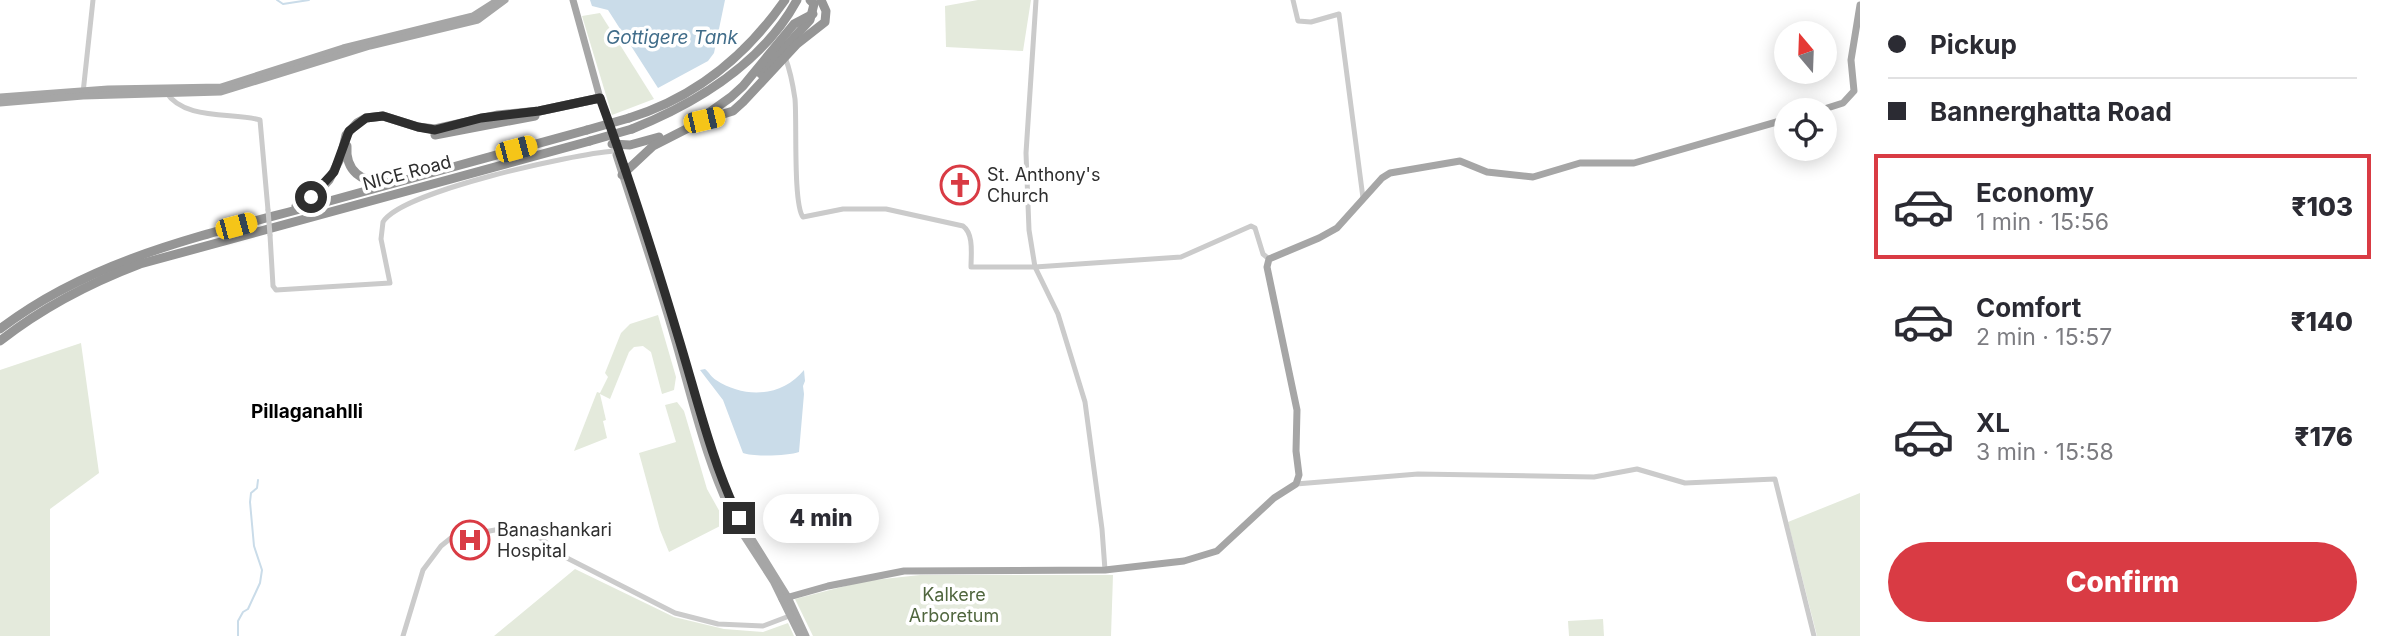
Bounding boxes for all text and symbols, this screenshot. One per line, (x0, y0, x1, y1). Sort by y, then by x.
north arrow (1774, 21, 1838, 84)
map controls (1774, 21, 1837, 161)
water label: Gottigere Tank (606, 26, 739, 49)
text: Pickup (1930, 29, 2017, 60)
text: Bannerghatta Road (1930, 96, 2172, 127)
button: locate (1774, 98, 1837, 161)
car (682, 105, 727, 135)
car (493, 133, 540, 165)
street label: NICE Road (360, 151, 453, 194)
church icon: St. Anthony's Church (939, 164, 981, 206)
place label: St. Anthony's Church (987, 164, 1100, 206)
icon: car (1892, 175, 1955, 238)
text: Economy (1976, 177, 2094, 208)
route start (295, 181, 327, 213)
text: ₹103 (2291, 191, 2353, 222)
text: 1 min · 15:56 (1976, 208, 2109, 236)
car (213, 210, 260, 242)
icon: car (1892, 290, 1955, 353)
text: Comfort (1976, 292, 2081, 323)
text: ₹140 (2290, 306, 2353, 337)
text: 2 min · 15:57 (1976, 323, 2112, 351)
district label: Pillaganahlli (251, 400, 363, 423)
icon: car (1892, 405, 1955, 468)
text: XL (1976, 407, 2010, 438)
text: ₹176 (2294, 421, 2353, 452)
text: 3 min · 15:58 (1976, 438, 2114, 466)
callout: 4 min (764, 494, 879, 542)
route end (723, 502, 755, 534)
text: 4 min (789, 504, 853, 532)
hospital icon: Banashankari Hospital (449, 519, 491, 561)
place label: Banashankari Hospital (497, 519, 612, 561)
button: Confirm (1888, 542, 2357, 622)
park label: Kalkere Arboretum (909, 584, 999, 626)

